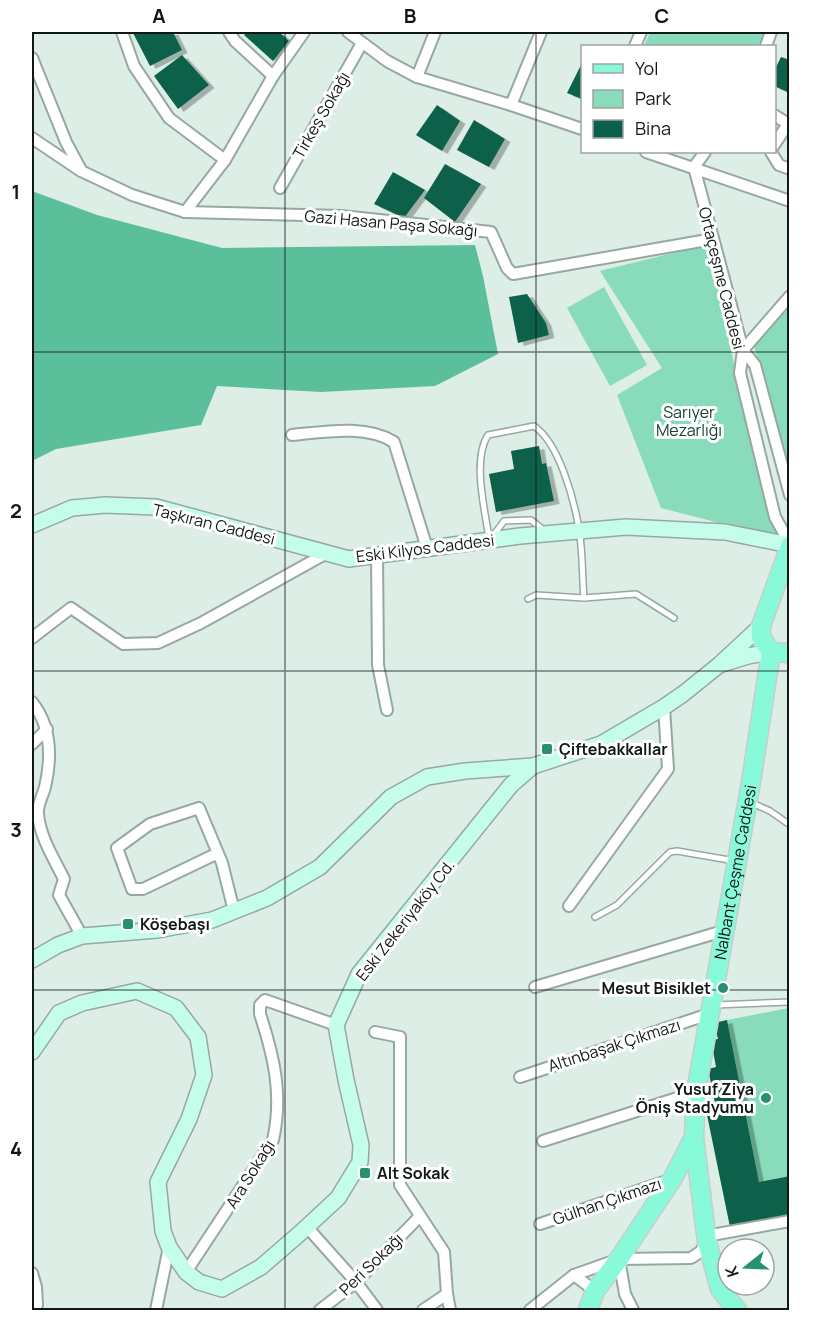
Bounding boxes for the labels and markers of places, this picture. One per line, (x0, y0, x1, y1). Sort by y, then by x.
place label: Çiftebakkallar (559, 738, 668, 760)
marker: Çiftebakkallar (540, 742, 554, 756)
place label: Köşebaşı (140, 913, 210, 935)
marker: Köşebaşı (121, 917, 135, 931)
place label: Mesut Bisiklet (601, 977, 711, 999)
marker: Mesut Bisiklet (716, 981, 730, 995)
place label: Yusuf Ziya Öniş Stadyumu (636, 1078, 754, 1118)
marker: Yusuf Ziya Öniş Stadyumu (759, 1091, 773, 1105)
place label: Alt Sokak (377, 1162, 450, 1184)
marker: Alt Sokak (358, 1166, 372, 1180)

